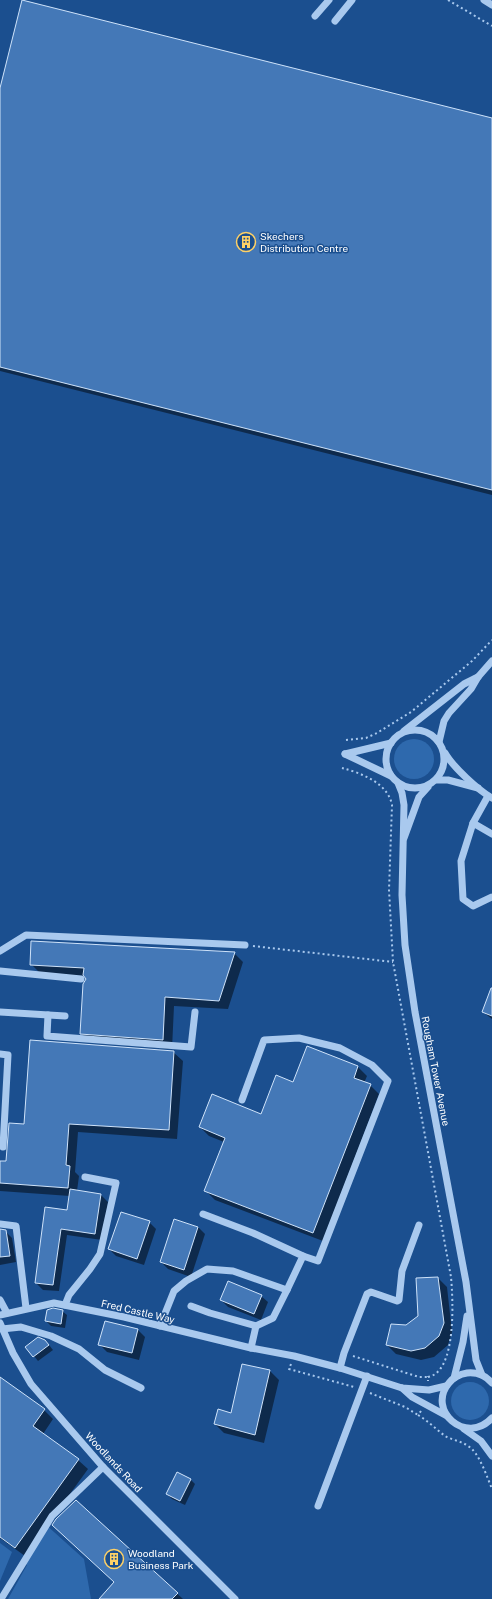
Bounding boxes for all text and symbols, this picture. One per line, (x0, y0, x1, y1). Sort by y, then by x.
place label: Skechers Distribution Centre (260, 230, 348, 254)
building icon: Skechers Distribution Centre (235, 231, 257, 253)
street label: Rougham Tower Avenue (419, 1015, 453, 1127)
street label: Fred Castle Way (100, 1297, 177, 1325)
street label: Woodlands Road (83, 1429, 145, 1495)
place label: Woodland Business Park (128, 1547, 194, 1571)
building icon: Woodland Business Park (103, 1548, 125, 1570)

